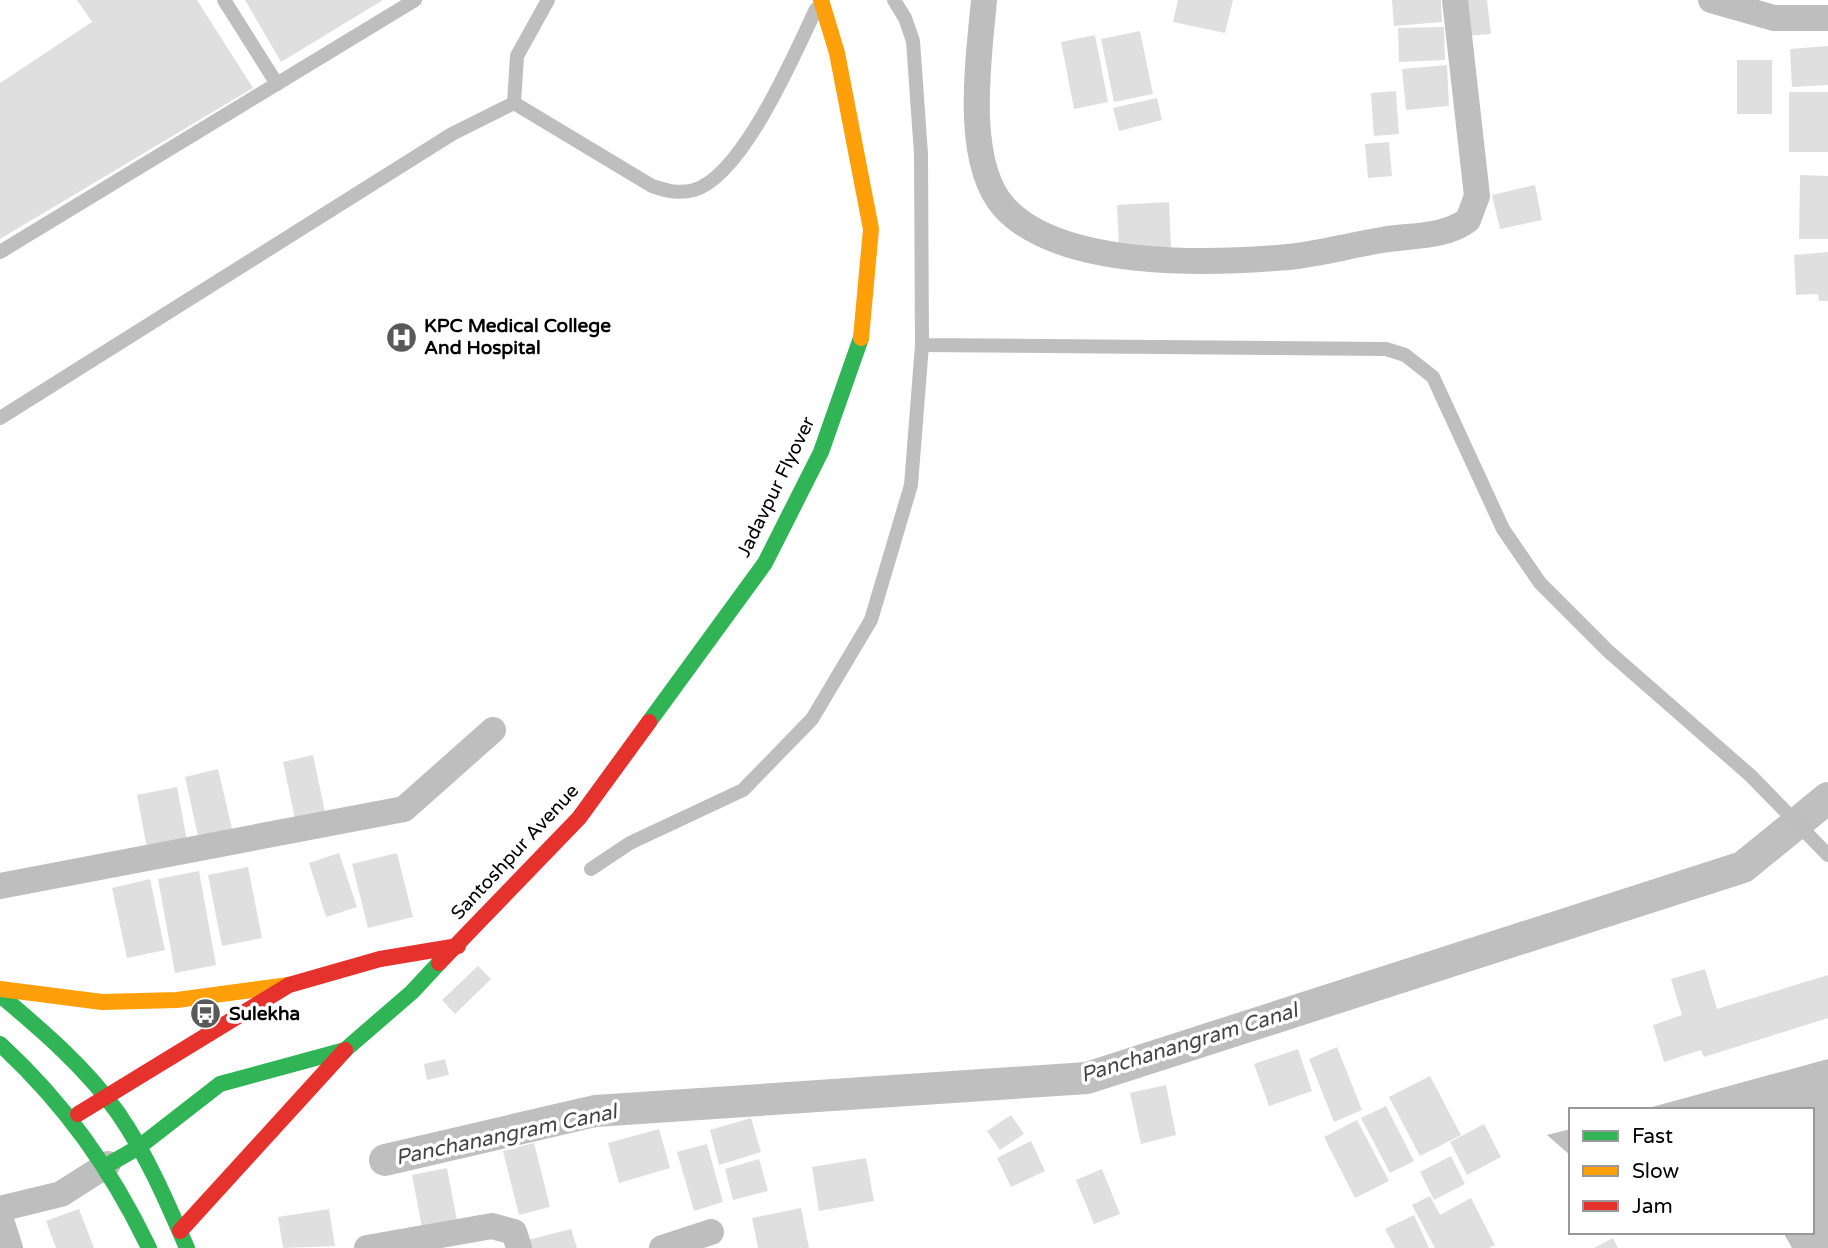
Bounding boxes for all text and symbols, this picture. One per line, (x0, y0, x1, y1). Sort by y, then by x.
place label: KPC Medical College And Hospital (424, 315, 611, 360)
hospital icon: KPC Medical College And Hospital (384, 320, 418, 354)
street label: Jadavpur Flyover (732, 413, 820, 561)
street label: Santoshpur Avenue (447, 780, 583, 924)
bus stop icon: Sulekha (189, 997, 223, 1031)
water label: Panchanangram Canal (1078, 997, 1303, 1088)
place label: Sulekha (229, 1003, 300, 1025)
water label: Panchanangram Canal (393, 1099, 622, 1171)
legend (1569, 1108, 1814, 1234)
text: Fast (1632, 1124, 1673, 1149)
text: Slow (1632, 1159, 1680, 1184)
text: Jam (1632, 1194, 1673, 1219)

